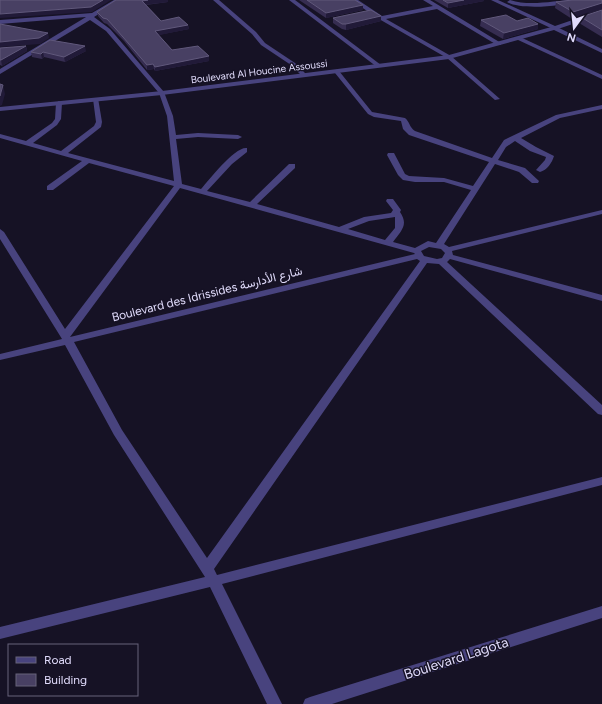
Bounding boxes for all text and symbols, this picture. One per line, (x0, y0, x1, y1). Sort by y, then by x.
north arrow (554, 8, 594, 48)
text: N (566, 30, 577, 45)
street label: Boulevard Al Houcine Assoussi (190, 57, 328, 86)
street label: Boulevard des Idrissides شارع الأدارسة (110, 264, 304, 326)
street label: Boulevard Lagota (402, 634, 511, 683)
legend (8, 644, 138, 696)
text: Road (44, 653, 72, 667)
text: Building (44, 673, 87, 687)

